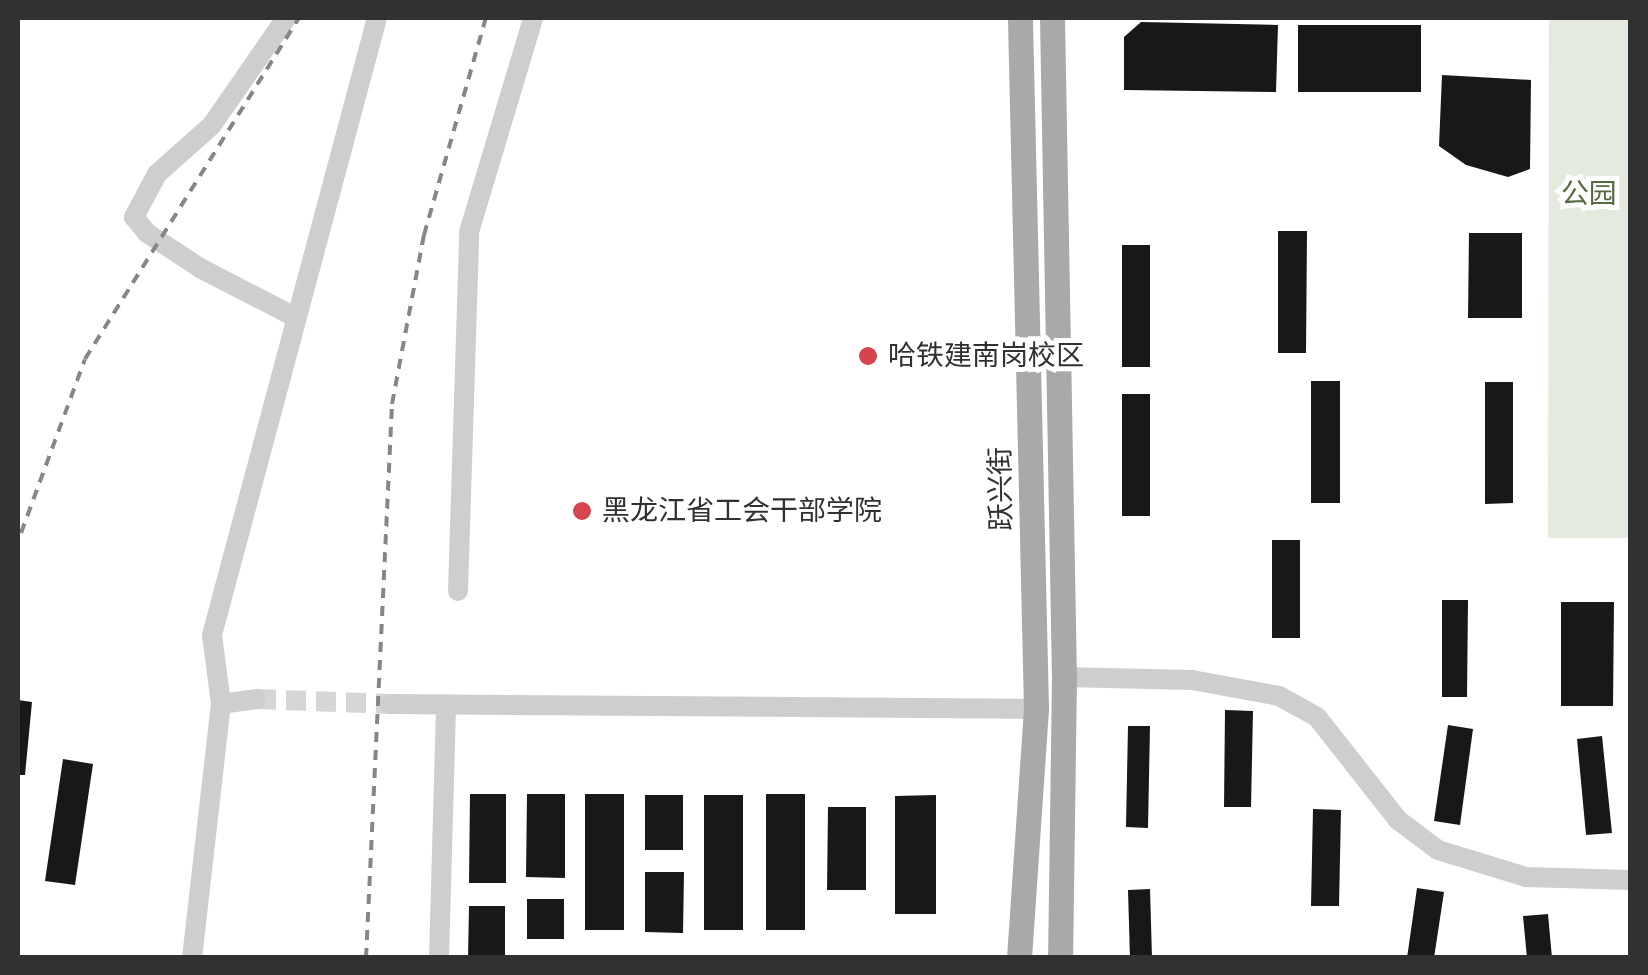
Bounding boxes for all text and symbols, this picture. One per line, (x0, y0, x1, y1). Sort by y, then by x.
park label: 公园 (1561, 177, 1617, 211)
place label: 哈铁建南岗校区 (888, 339, 1084, 373)
marker: 哈铁建南岗校区 (857, 345, 879, 367)
street label: 跃兴街 (983, 447, 1019, 531)
place label: 黑龙江省工会干部学院 (602, 494, 882, 528)
marker: 黑龙江省工会干部学院 (571, 500, 593, 522)

